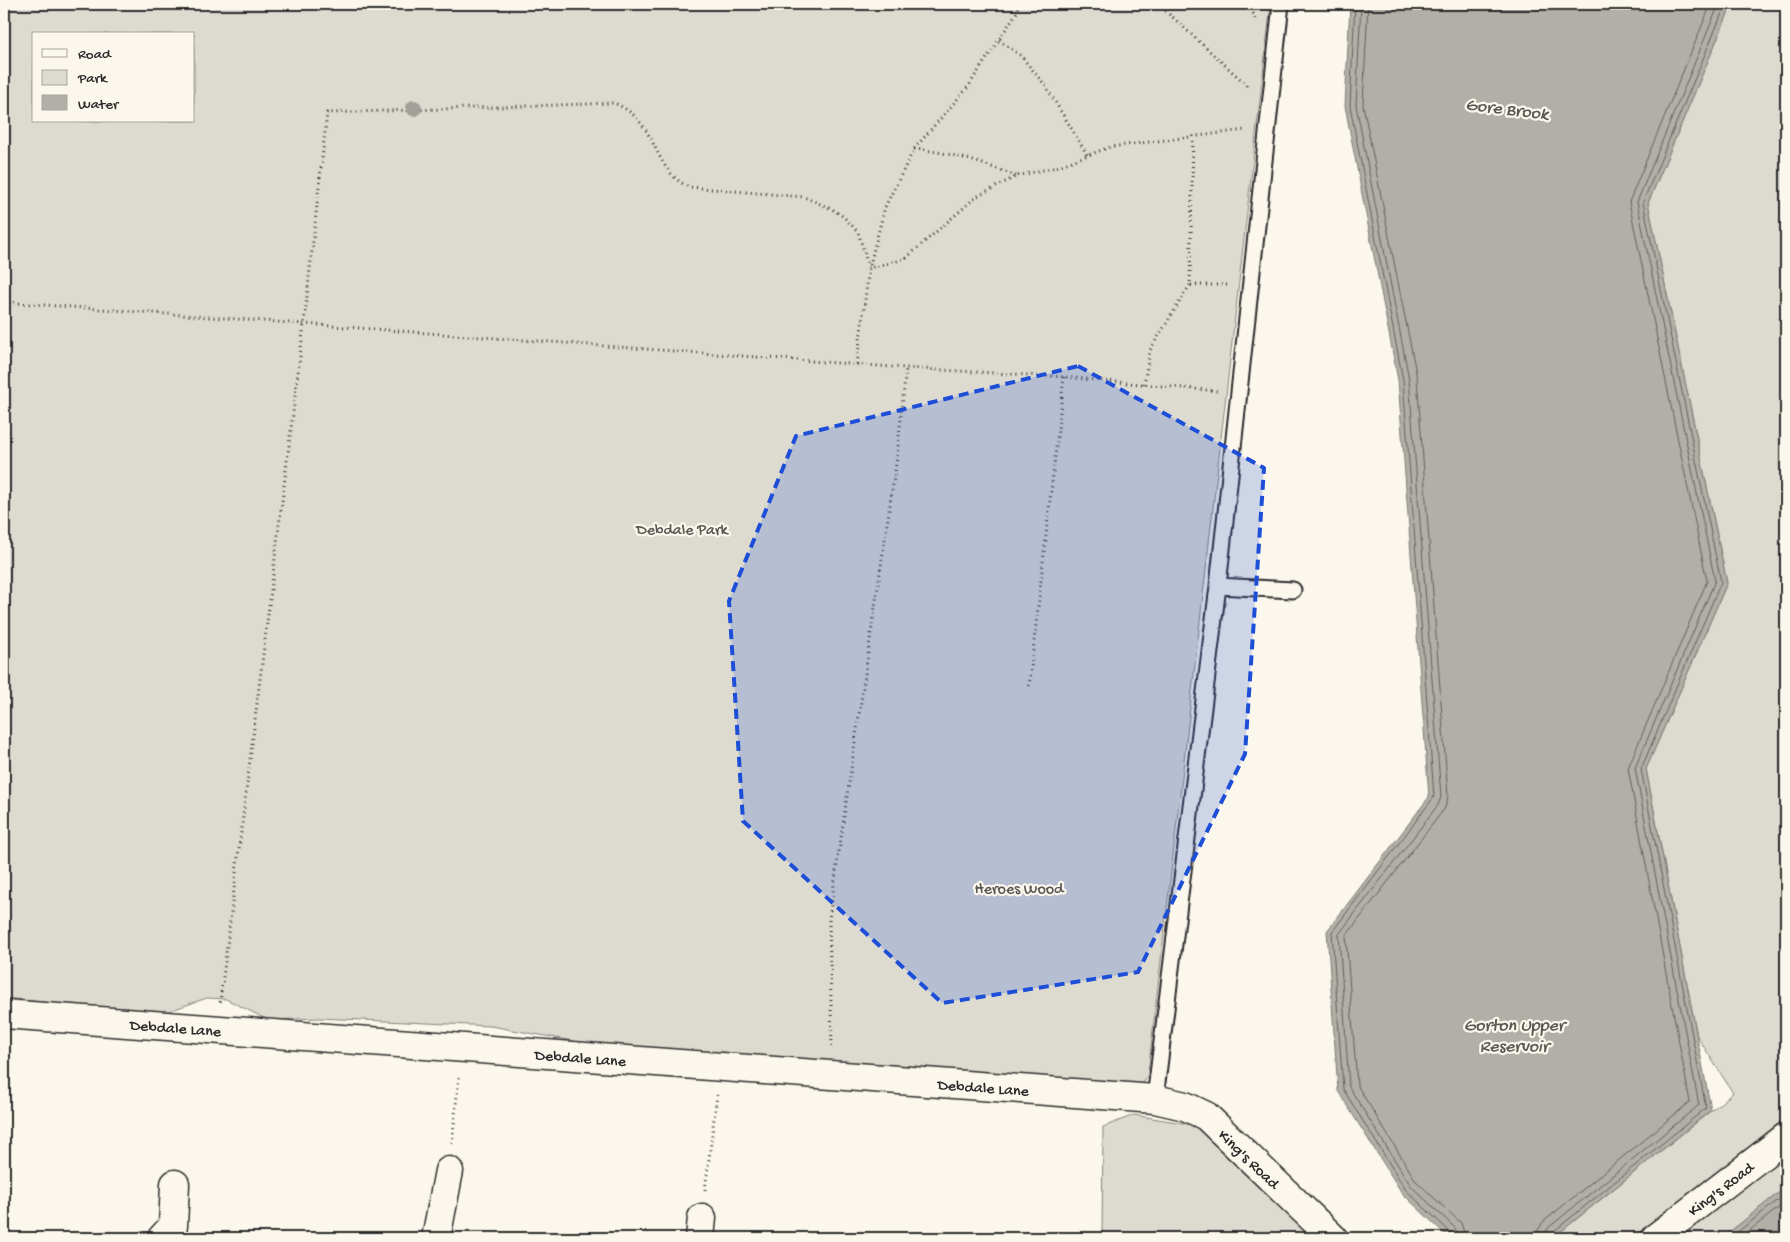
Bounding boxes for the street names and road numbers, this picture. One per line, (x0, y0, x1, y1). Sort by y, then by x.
street label: Debdale Lane (128, 1017, 222, 1043)
street label: Debdale Lane (533, 1047, 627, 1073)
street label: Debdale Lane (936, 1077, 1030, 1103)
street label: King's Road (1213, 1127, 1283, 1196)
street label: King's Road (1686, 1158, 1760, 1222)

